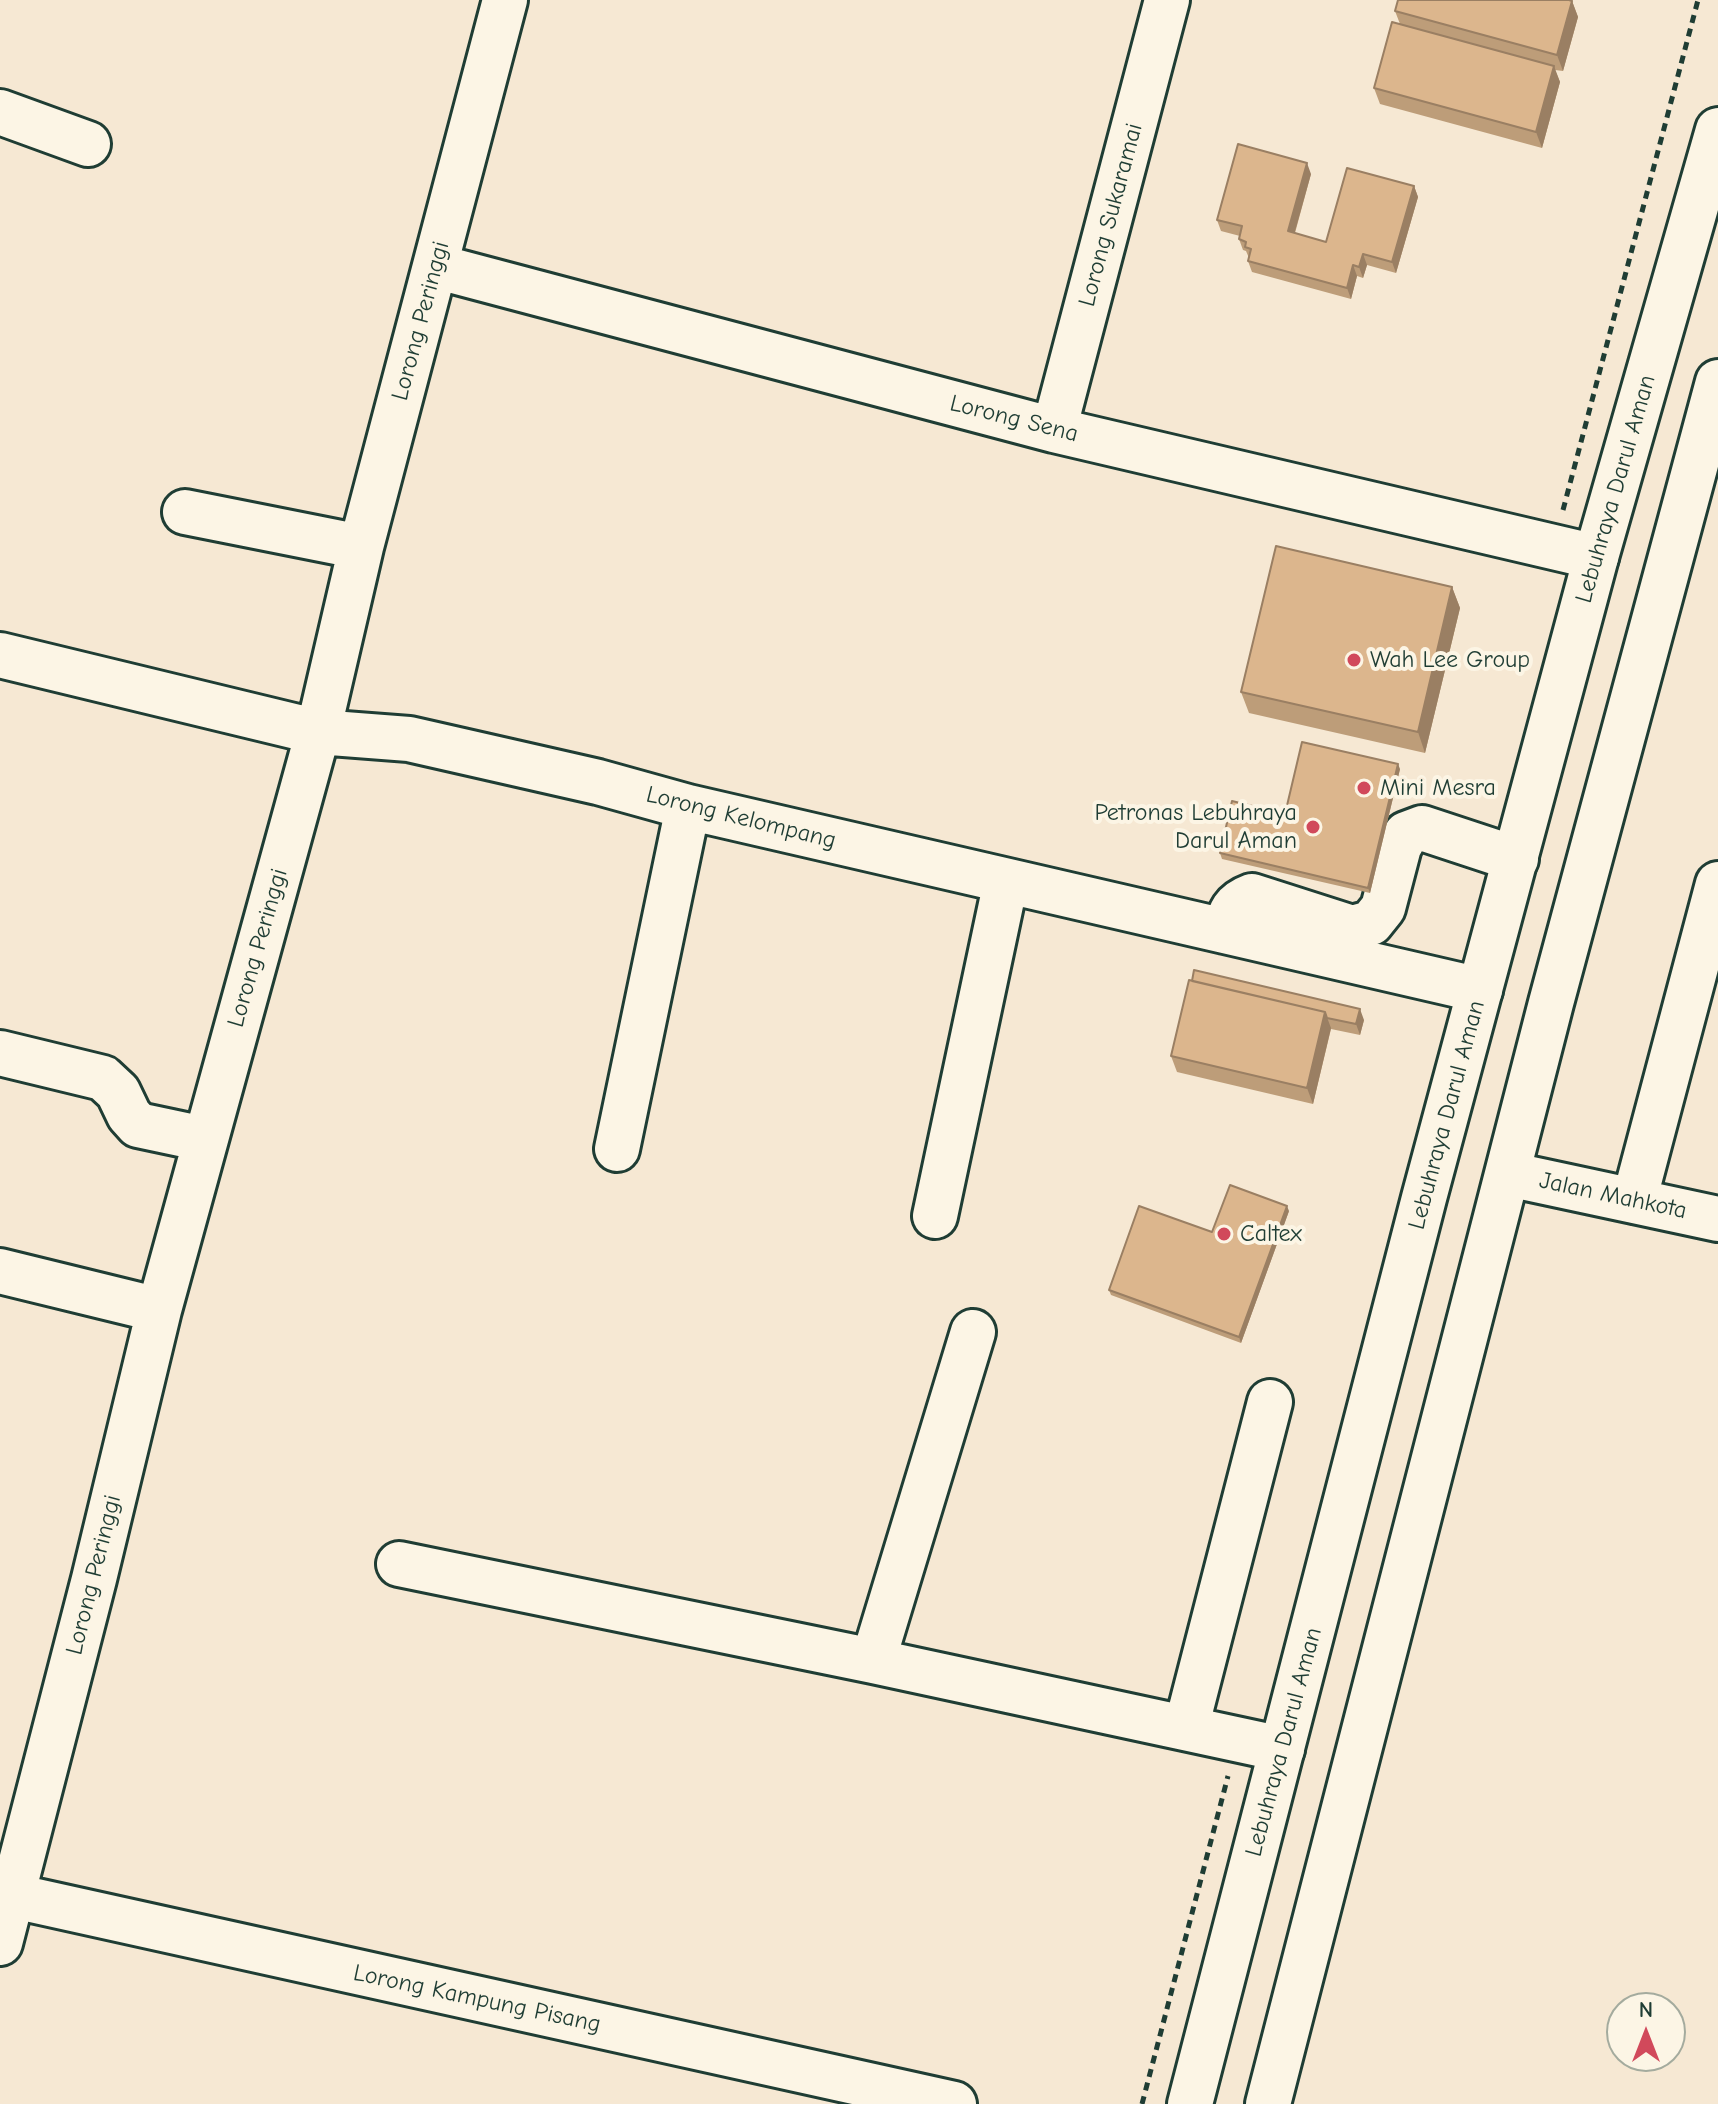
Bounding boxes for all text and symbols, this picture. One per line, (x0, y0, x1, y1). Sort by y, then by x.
street label: Lorong Sukaramai (1073, 120, 1149, 310)
street label: Lorong Peringgi (386, 238, 456, 404)
street label: Lebuhraya Darul Aman (1570, 372, 1662, 606)
street label: Lorong Sena (947, 389, 1081, 449)
place label: Wah Lee Group (1370, 646, 1530, 674)
marker: Wah Lee Group (1345, 651, 1363, 669)
place label: Mini Mesra (1380, 774, 1496, 802)
marker: Mini Mesra (1355, 779, 1373, 797)
street label: Lorong Kelompang (643, 781, 839, 855)
place label: Petronas Lebuhraya Darul Aman (1094, 799, 1297, 855)
marker: Petronas Lebuhraya Darul Aman (1304, 818, 1322, 836)
street label: Lorong Peringgi (222, 865, 294, 1031)
street label: Lebuhraya Darul Aman (1403, 997, 1491, 1233)
street label: Jalan Mahkota (1537, 1166, 1689, 1226)
place label: Caltex (1240, 1220, 1302, 1248)
marker: Caltex (1215, 1225, 1233, 1243)
street label: Lorong Peringgi (60, 1492, 128, 1658)
street label: Lebuhraya Darul Aman (1240, 1624, 1328, 1860)
street label: Lorong Kampung Pisang (351, 1959, 603, 2039)
north arrow (1606, 1992, 1686, 2072)
text: N (1639, 1997, 1653, 2023)

